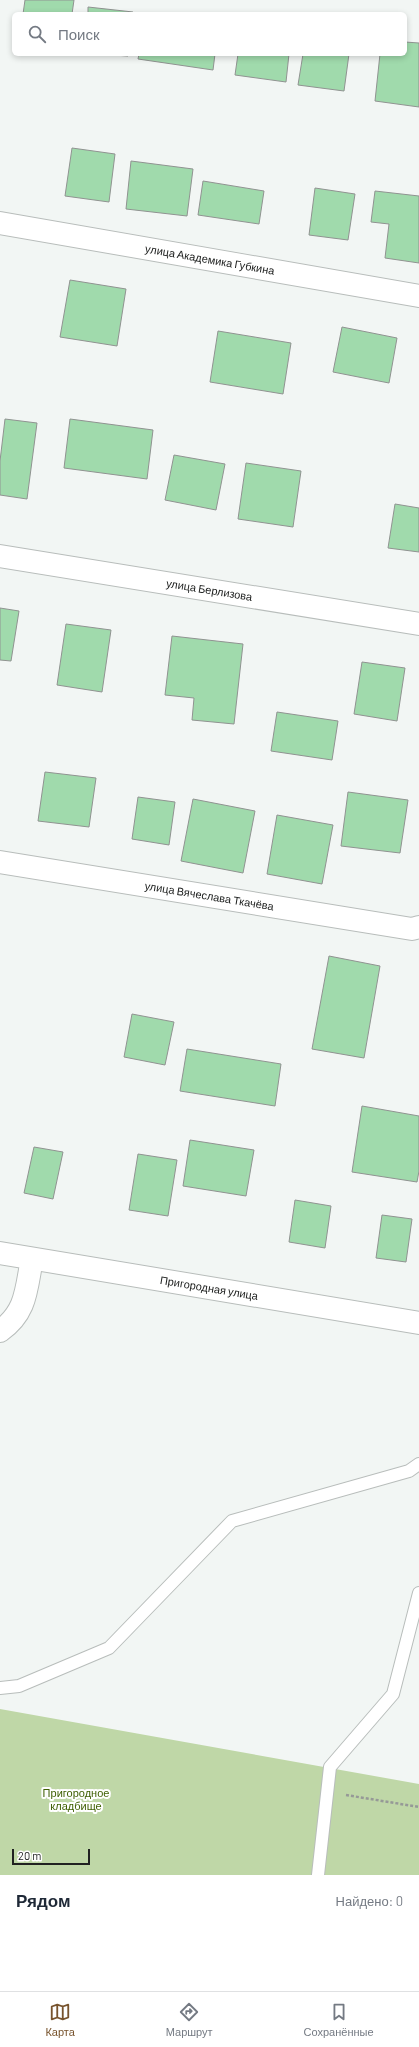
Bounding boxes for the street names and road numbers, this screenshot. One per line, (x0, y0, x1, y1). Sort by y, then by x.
street label: улица Академика Губкина (144, 241, 276, 277)
street label: улица Берлизова (165, 576, 254, 603)
street label: улица Вячеслава Ткачёва (144, 879, 276, 913)
street label: Пригородная улица (159, 1273, 260, 1302)

